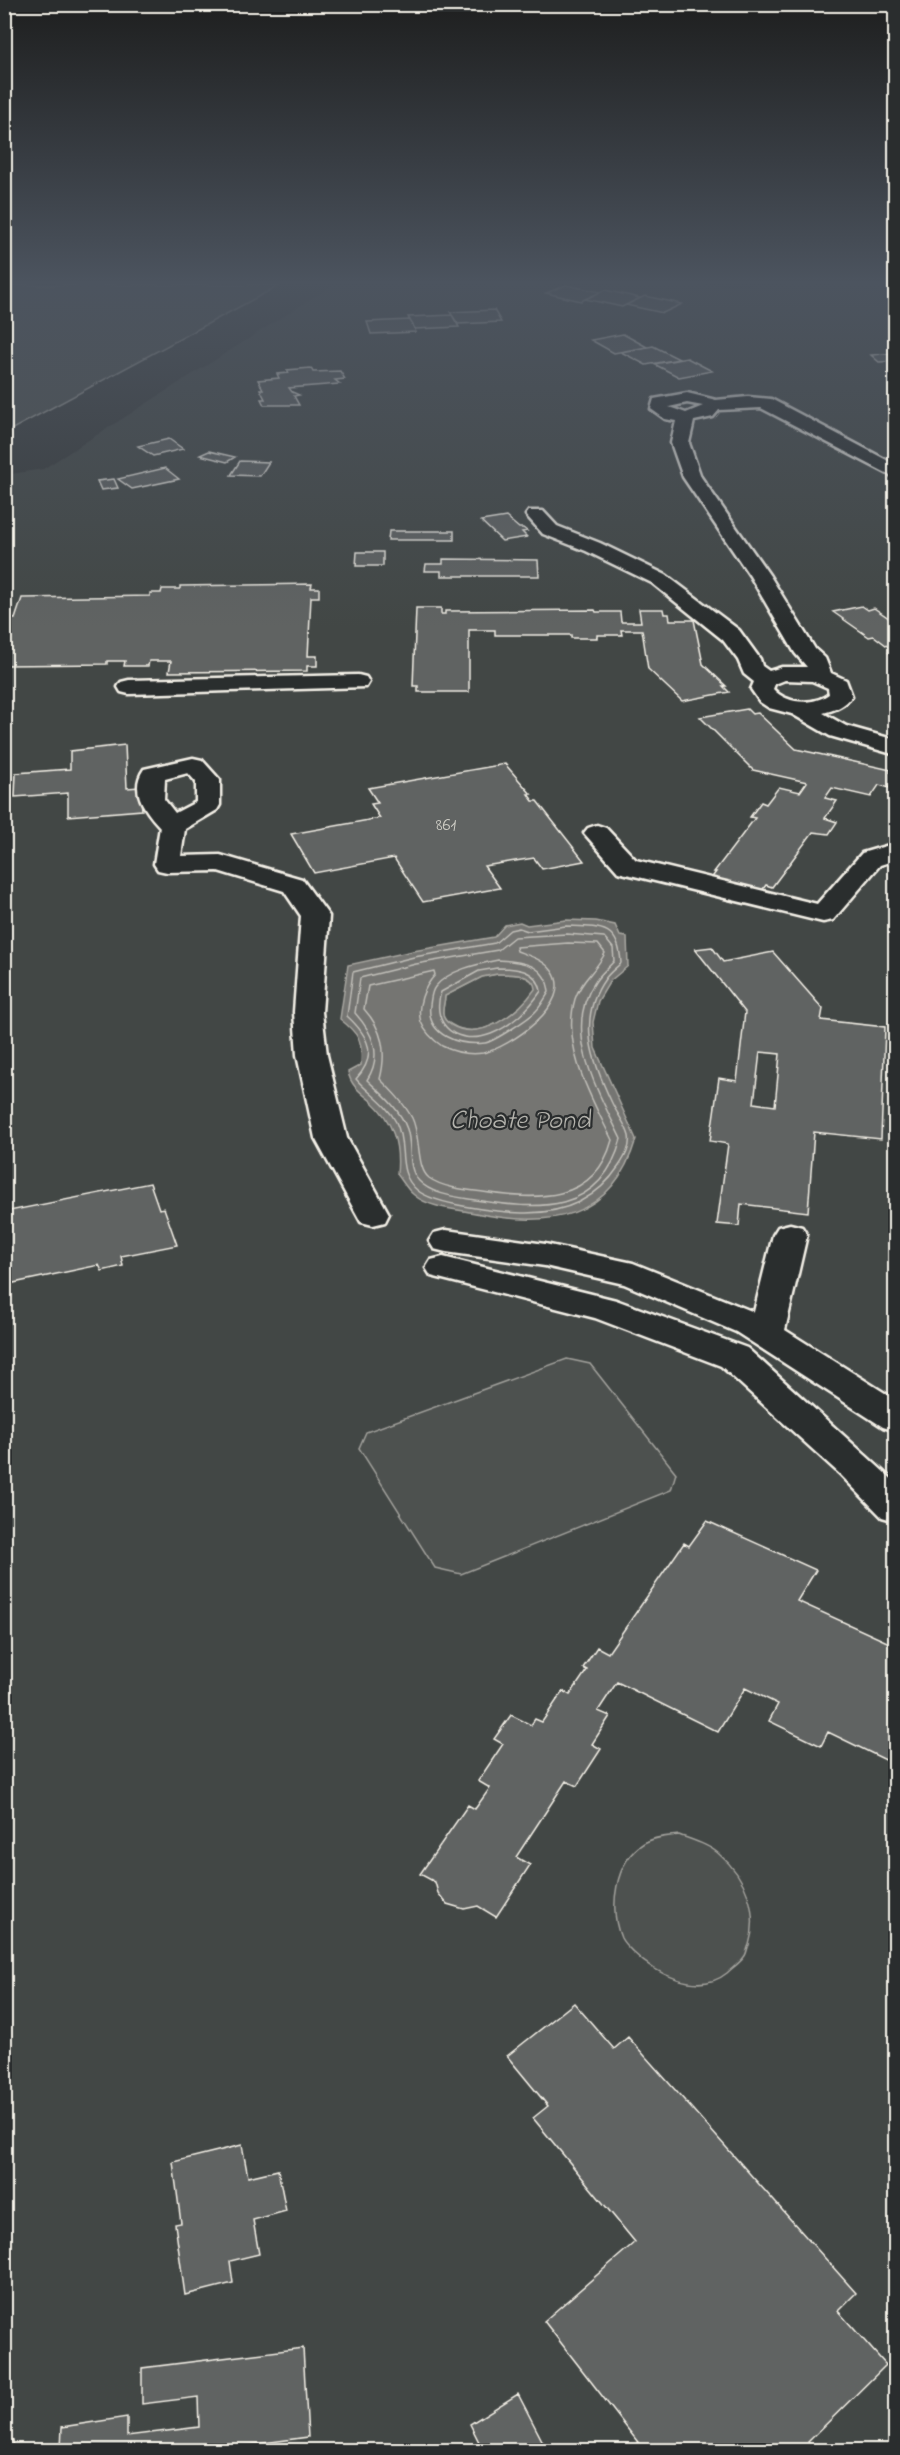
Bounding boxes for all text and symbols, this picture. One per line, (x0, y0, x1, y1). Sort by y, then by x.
house number: 861 (436, 813, 456, 839)
water label: Choate Pond (450, 1102, 592, 1141)

